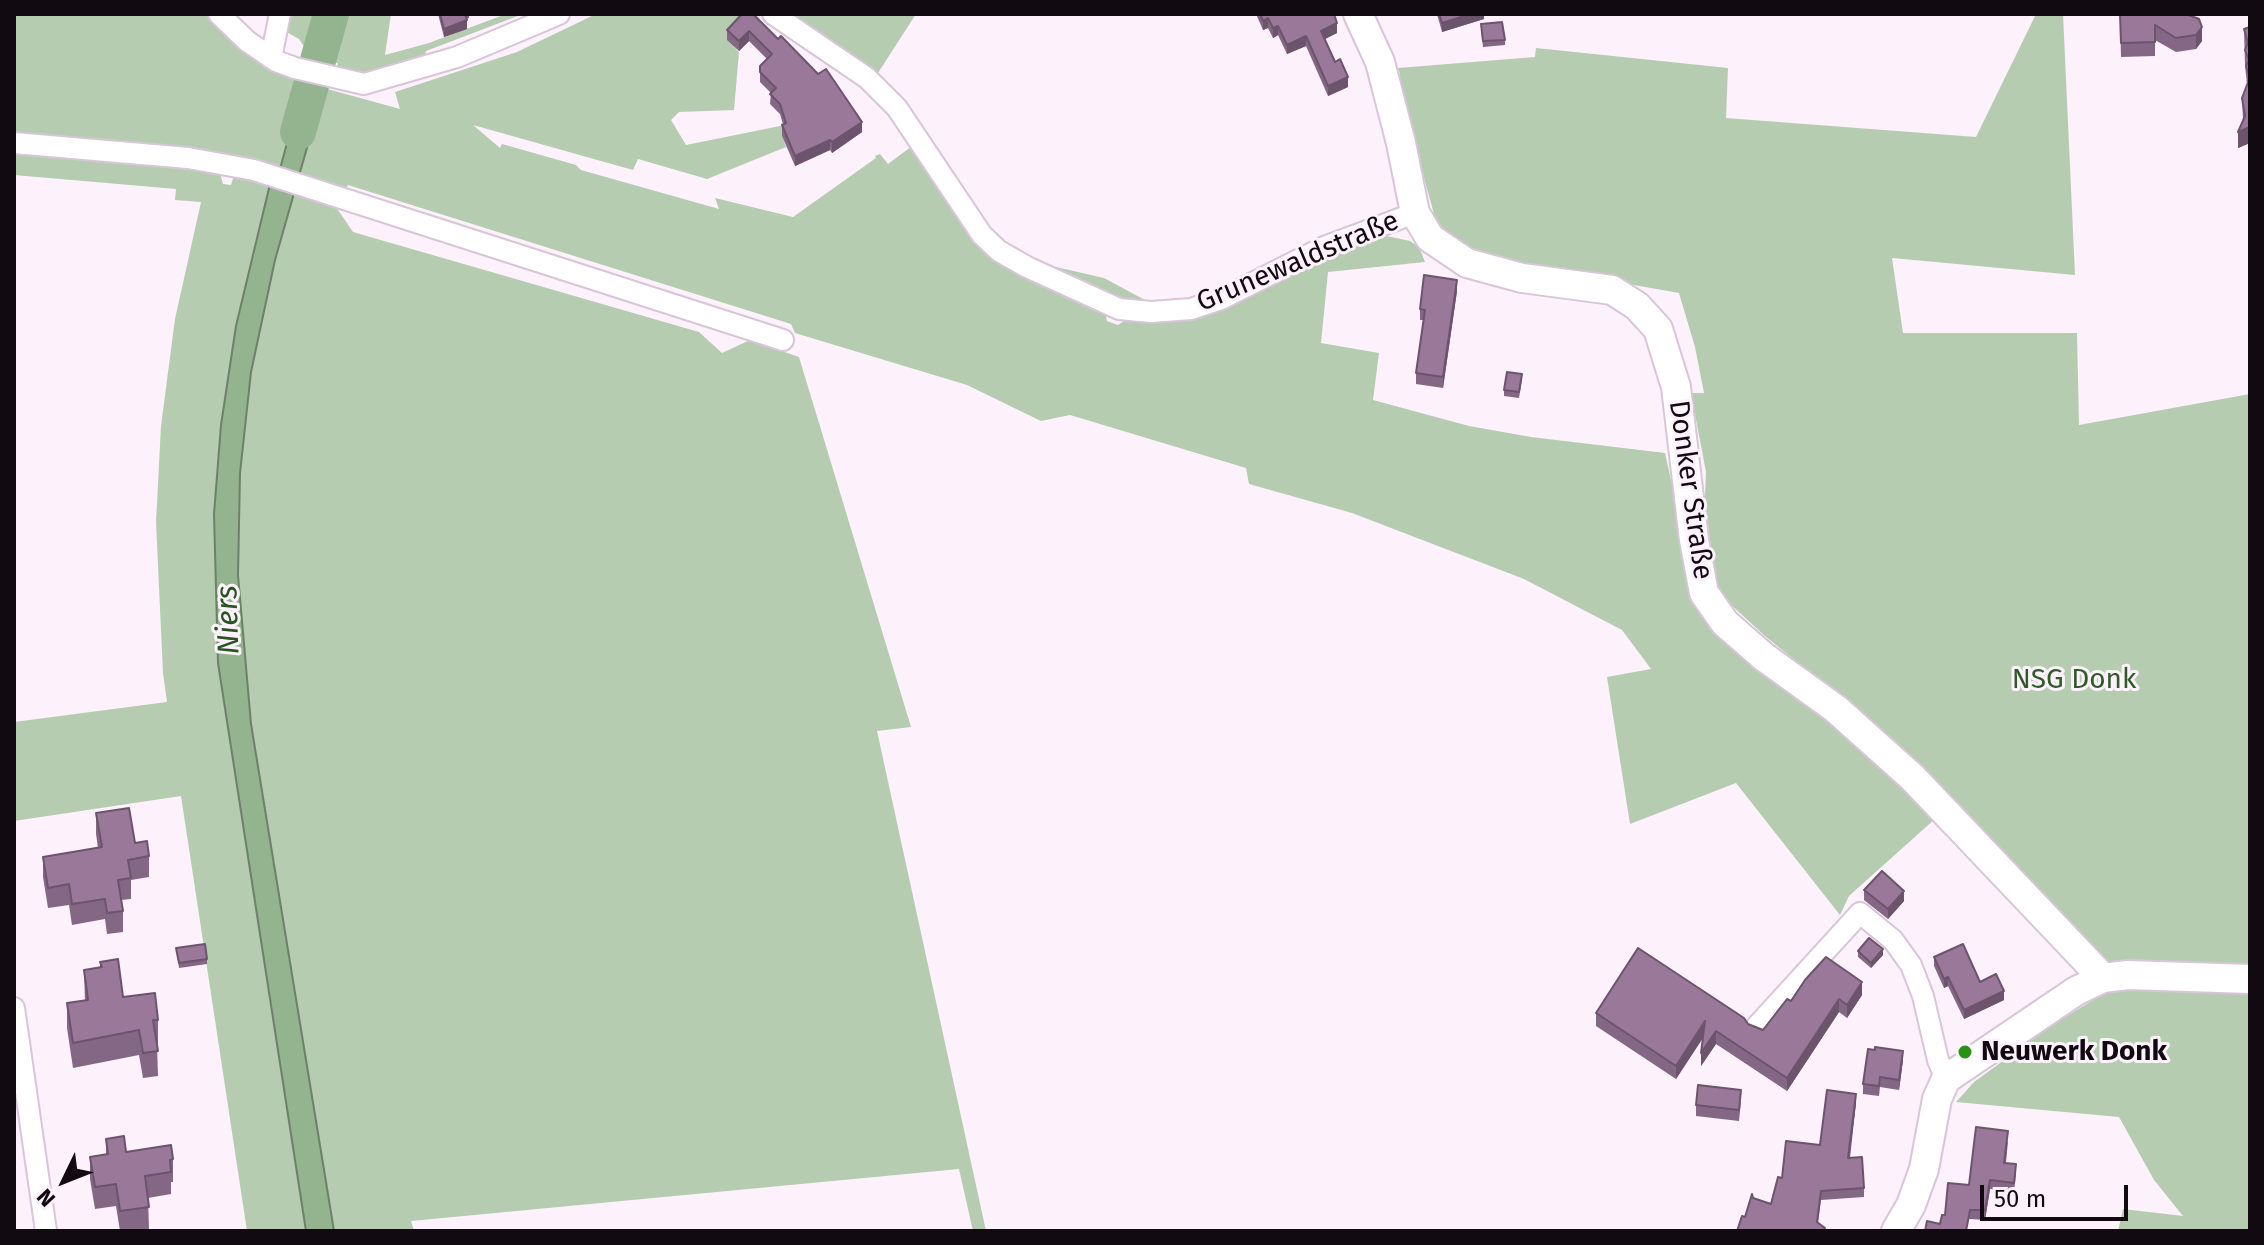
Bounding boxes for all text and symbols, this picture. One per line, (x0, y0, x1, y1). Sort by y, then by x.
street label: Grunewaldstraße (1192, 204, 1404, 320)
street label: Donker Straße (1661, 398, 1719, 582)
water label: Niers (210, 585, 248, 655)
park label: NSG Donk (2012, 663, 2136, 697)
place label: Neuwerk Donk (1981, 1035, 2167, 1069)
marker: Neuwerk Donk (1956, 1043, 1974, 1061)
north arrow (24, 1141, 104, 1221)
scale bar (1984, 1169, 2132, 1219)
text: N (31, 1183, 61, 1212)
text: 50 m (1994, 1185, 2046, 1213)

